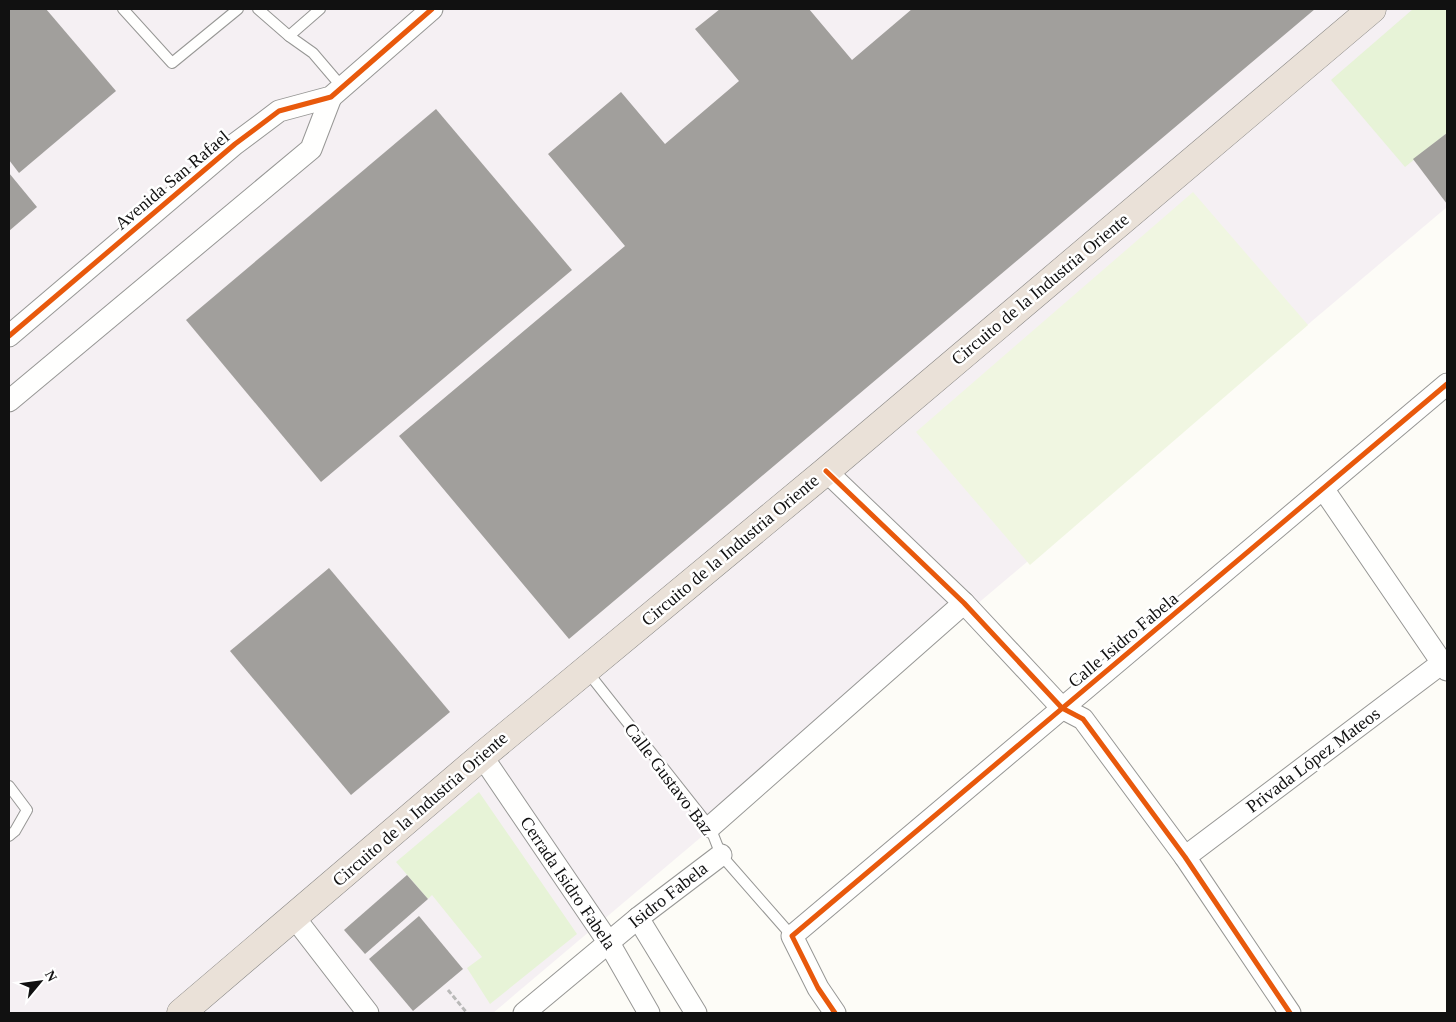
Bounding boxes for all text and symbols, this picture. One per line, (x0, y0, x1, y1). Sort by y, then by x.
street label: Avenida San Rafael (111, 127, 233, 233)
street label: Circuito de la Industria Oriente (947, 209, 1133, 369)
street label: Circuito de la Industria Oriente (637, 470, 823, 630)
street label: Calle Isidro Fabela (1064, 588, 1182, 692)
street label: Privada López Mateos (1242, 703, 1384, 817)
street label: Calle Gustavo Baz (620, 719, 718, 839)
street label: Circuito de la Industria Oriente (329, 728, 511, 890)
street label: Cerrada Isidro Fabela (516, 813, 620, 953)
street label: Isidro Fabela (625, 858, 711, 932)
north arrow (15, 957, 65, 1007)
text: N (42, 968, 60, 984)

